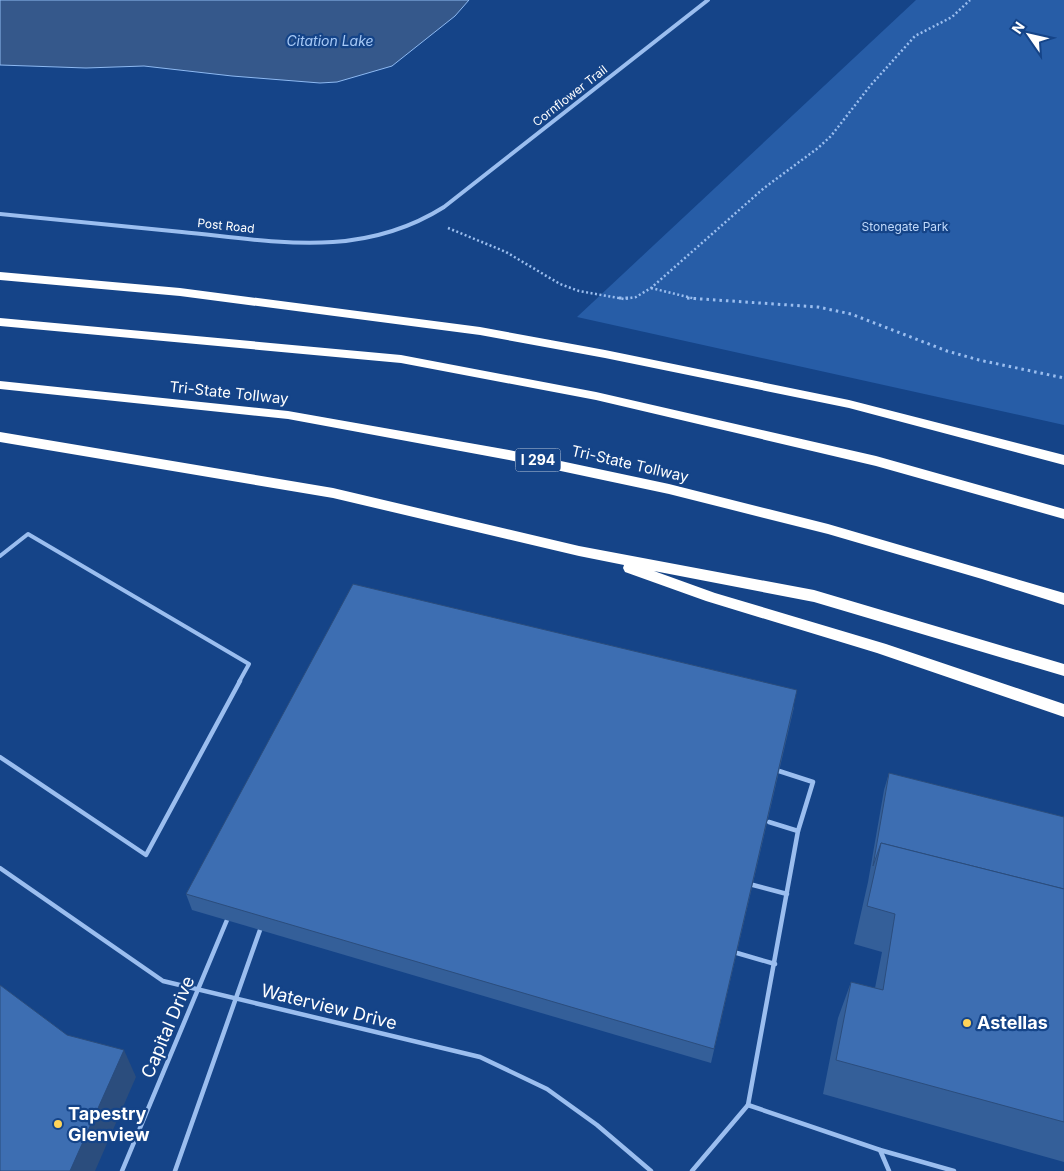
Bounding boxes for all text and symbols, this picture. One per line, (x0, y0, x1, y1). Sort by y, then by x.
north arrow (1004, 10, 1054, 60)
text: N (1008, 18, 1028, 37)
water label: Citation Lake (286, 32, 374, 49)
street label: Cornflower Trail (529, 62, 610, 129)
street label: Post Road (197, 215, 255, 236)
park label: Stonegate Park (862, 219, 949, 234)
street label: Tri-State Tollway (169, 377, 290, 408)
street label: Tri-State Tollway (570, 441, 691, 486)
road number: I 294 (516, 448, 560, 472)
street label: Capital Drive (137, 973, 198, 1081)
street label: Waterview Drive (259, 979, 399, 1034)
place label: Astellas (977, 1012, 1048, 1033)
marker: Astellas (961, 1017, 973, 1029)
place label: Tapestry Glenview (68, 1103, 150, 1145)
marker: Tapestry Glenview (52, 1118, 64, 1130)

